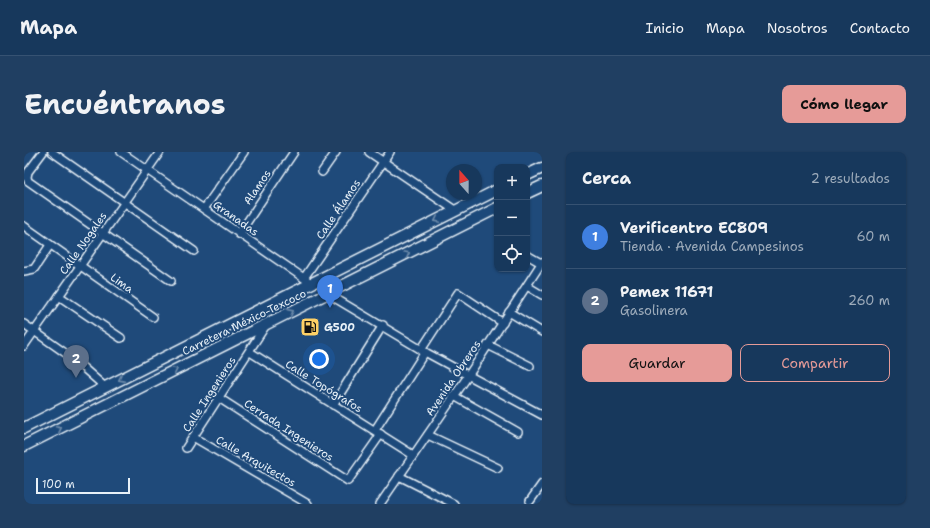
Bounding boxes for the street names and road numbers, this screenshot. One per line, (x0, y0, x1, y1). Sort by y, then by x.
street label: Alamos (240, 167, 275, 208)
street label: Calle Álamos (312, 176, 364, 242)
street label: Granadas (210, 197, 261, 240)
street label: Calle Nogales (56, 209, 111, 278)
street label: Lima (107, 270, 136, 297)
street label: Carretera México-Texcoco (180, 286, 309, 359)
street label: Avenida Obreros (422, 337, 484, 419)
street label: Calle Ingenieros (179, 354, 239, 435)
street label: Calle Topógrafos (282, 357, 365, 416)
street label: Cerrada Ingenieros (241, 396, 336, 465)
street label: Calle Arquitectos (213, 432, 299, 490)

